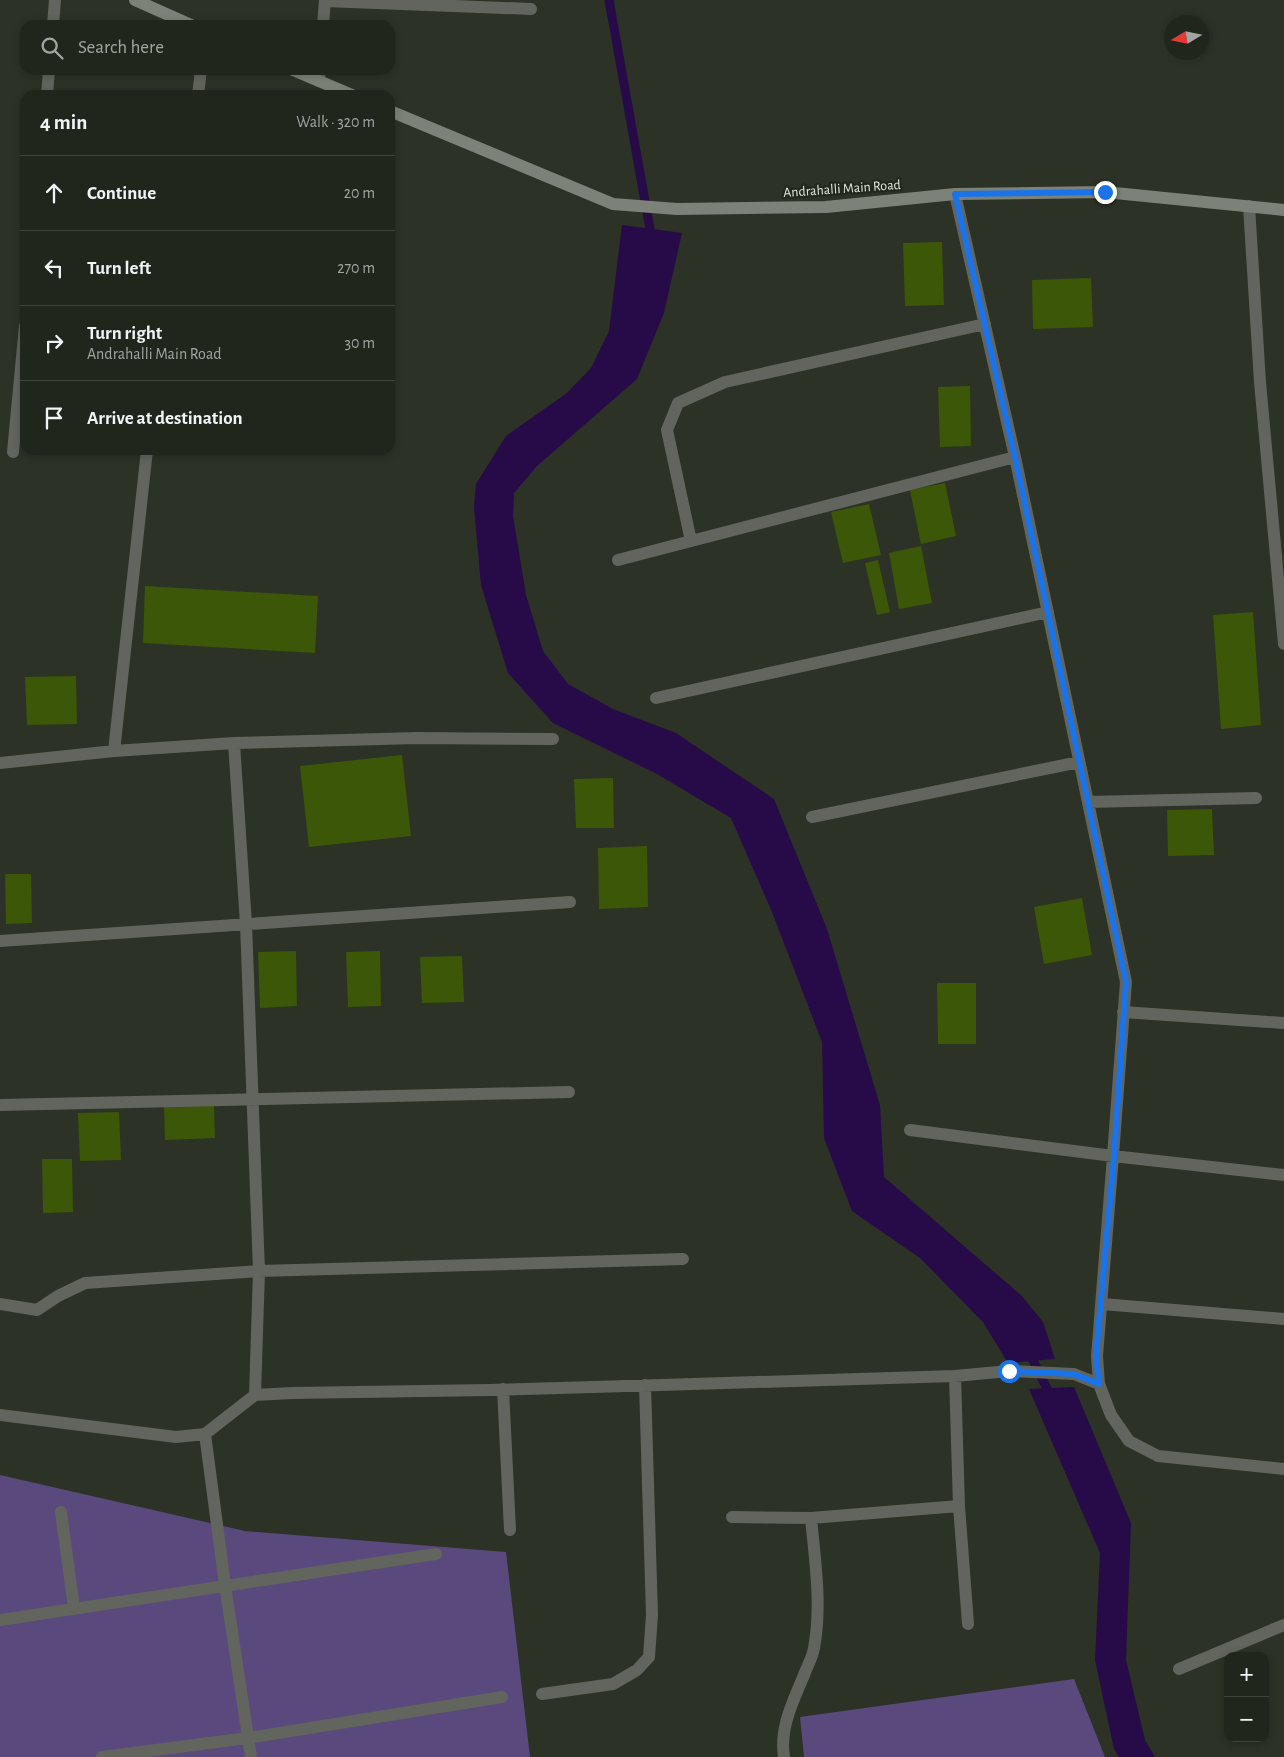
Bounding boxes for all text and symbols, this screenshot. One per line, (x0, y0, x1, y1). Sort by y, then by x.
north arrow (1164, 15, 1209, 60)
search box (20, 20, 395, 75)
icon: search (38, 34, 66, 62)
text: Search here (78, 38, 164, 57)
text: 4 min (40, 112, 87, 133)
text: Walk · 320 m (296, 114, 375, 130)
street label: Andrahalli Main Road (783, 178, 901, 200)
icon: ahead (40, 179, 68, 207)
route end (1094, 181, 1117, 204)
text: Continue (87, 184, 156, 203)
text: 20 m (344, 185, 375, 201)
icon: left (40, 254, 68, 282)
text: Turn left (87, 259, 151, 278)
text: 270 m (337, 260, 375, 276)
text: Turn right (87, 324, 162, 343)
icon: right (40, 329, 68, 357)
text: 30 m (345, 335, 375, 351)
text: Andrahalli Main Road (87, 346, 222, 362)
icon: arrive (40, 404, 68, 432)
text: Arrive at destination (87, 409, 243, 428)
route start (998, 1360, 1021, 1383)
map controls (1224, 1652, 1269, 1742)
button: + (1224, 1652, 1269, 1697)
button: − (1224, 1697, 1269, 1742)

